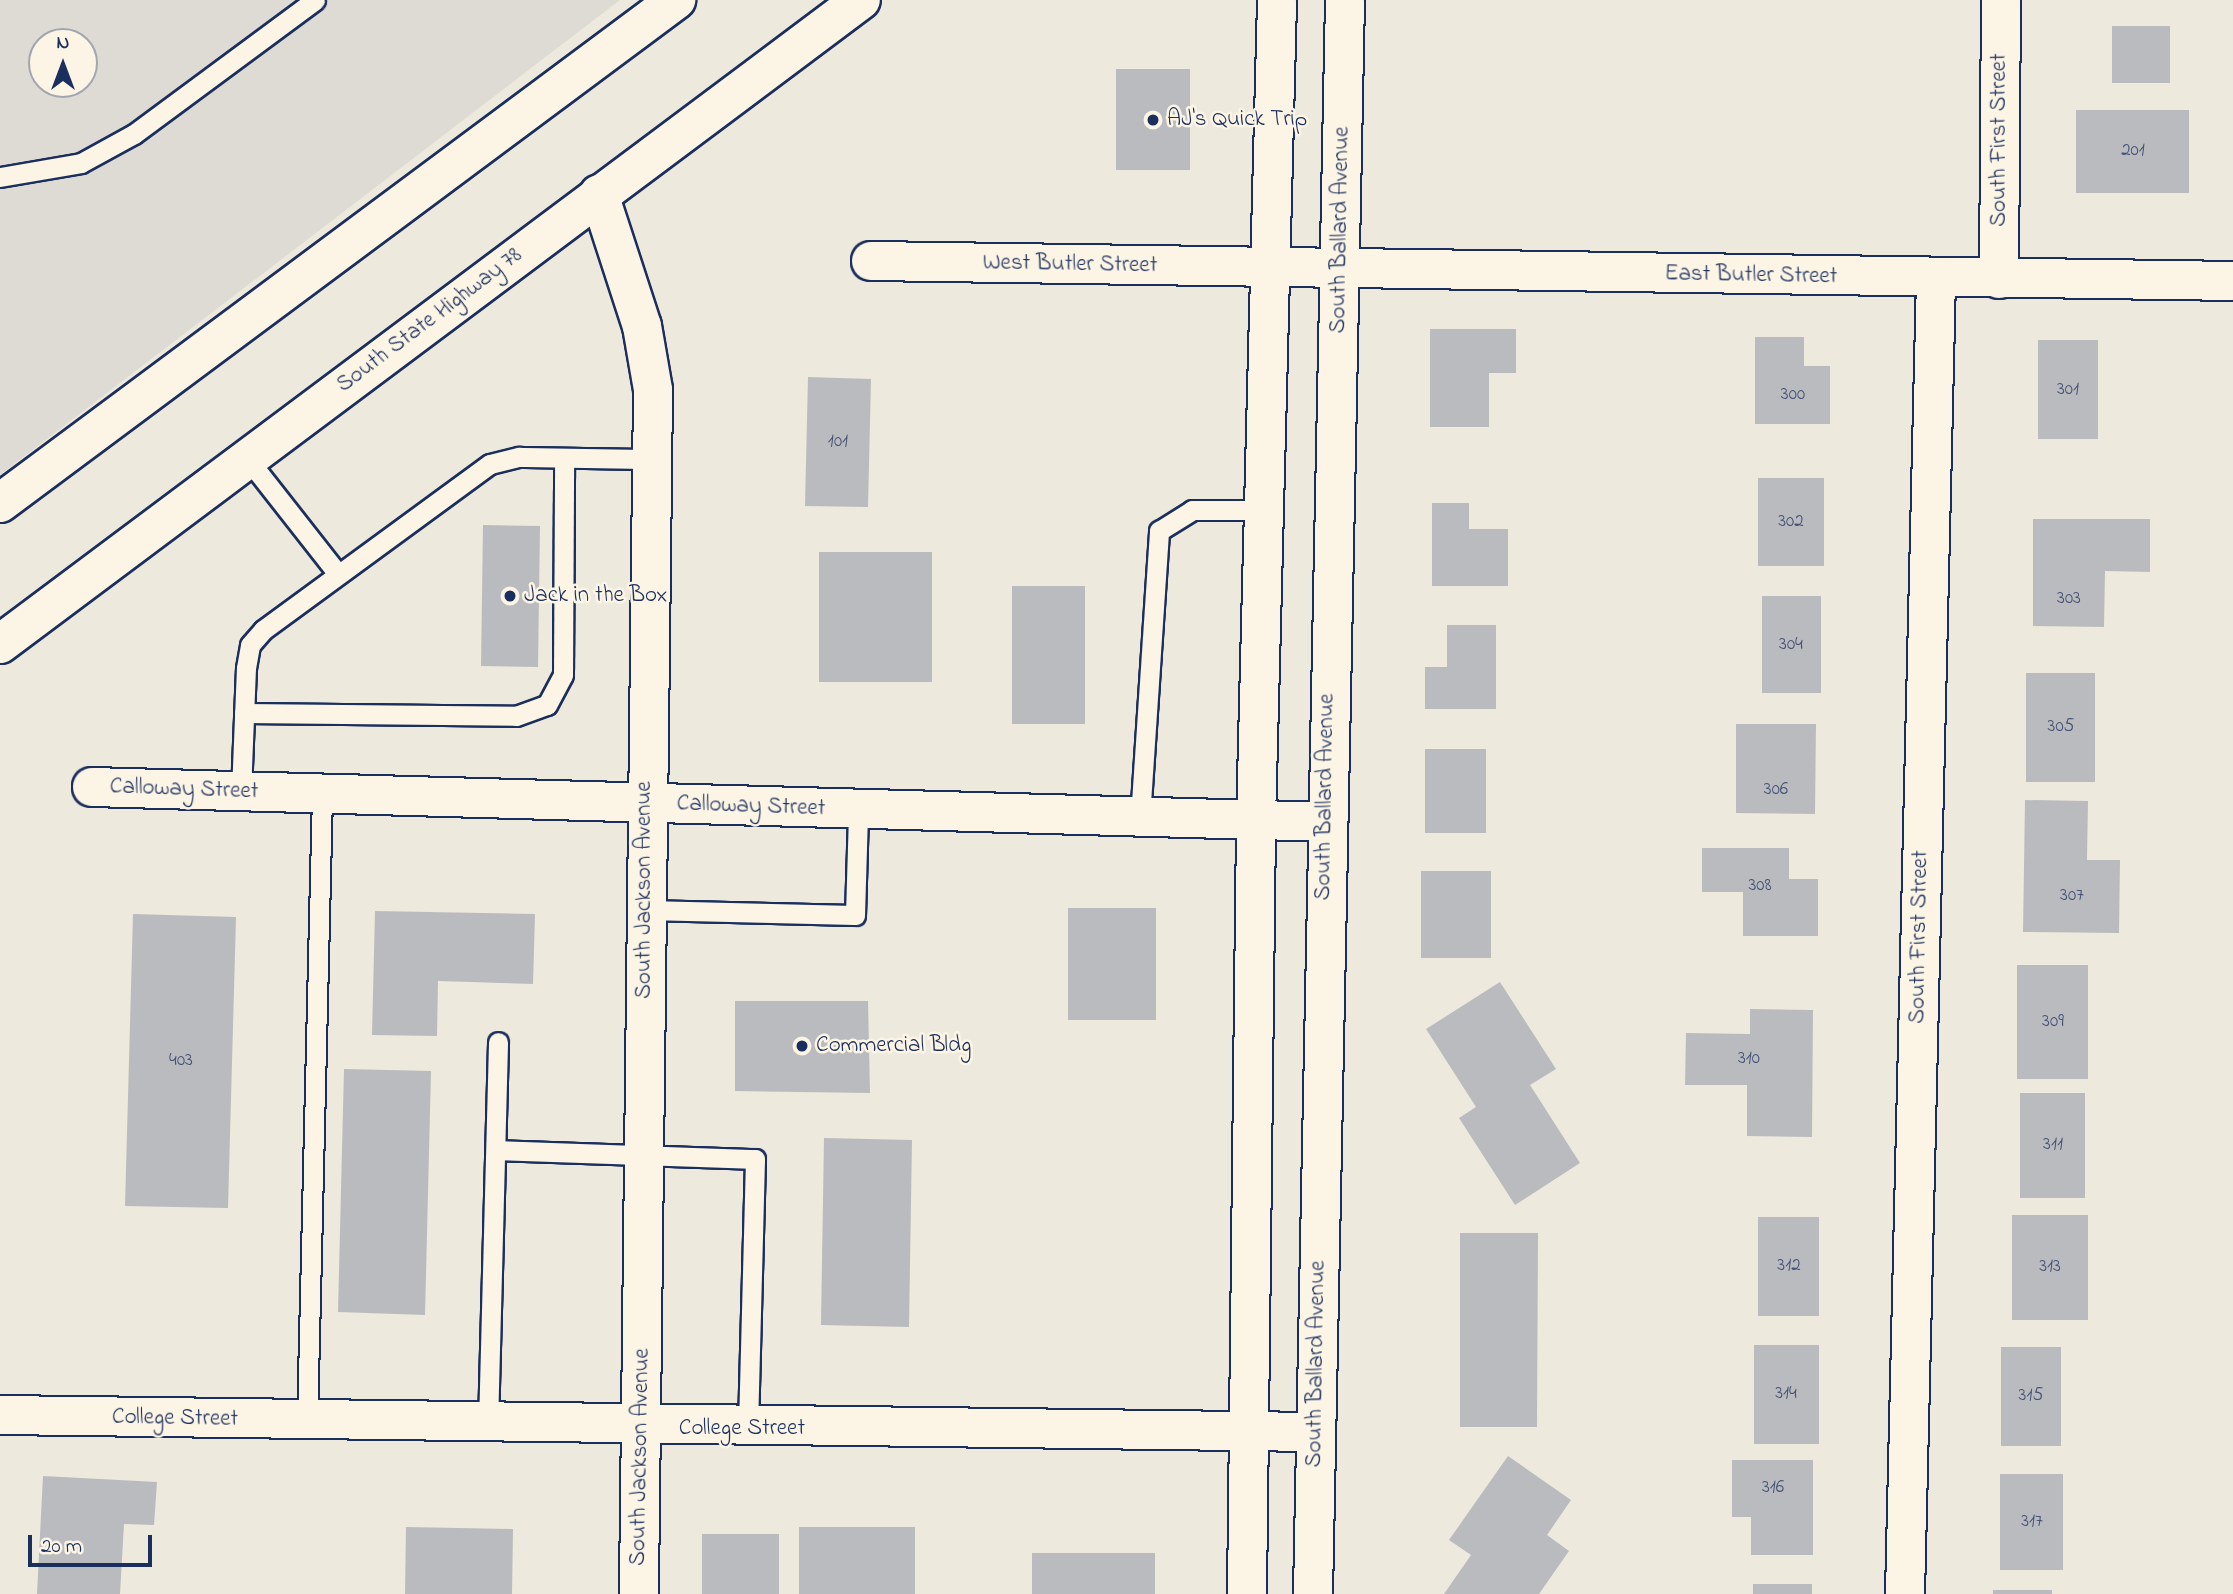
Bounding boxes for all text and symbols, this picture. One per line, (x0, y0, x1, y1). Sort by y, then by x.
north arrow (28, 28, 98, 98)
text: N (57, 30, 69, 57)
street label: South First Street (1986, 53, 2014, 227)
place label: AJ's Quick Trip (1167, 106, 1307, 134)
marker: AJ's Quick Trip (1145, 112, 1161, 128)
street label: South Ballard Avenue (1325, 126, 1357, 334)
house number: 201 (2121, 140, 2145, 162)
street label: South State Highway 78 (332, 242, 528, 400)
street label: West Butler Street (982, 250, 1158, 280)
street label: East Butler Street (1664, 261, 1838, 291)
house number: 301 (2057, 379, 2079, 401)
house number: 300 (1781, 384, 1805, 406)
house number: 101 (828, 431, 848, 453)
house number: 302 (1778, 511, 1804, 533)
place label: Jack in the Box (524, 582, 667, 610)
marker: Jack in the Box (502, 588, 518, 604)
house number: 303 (2057, 588, 2081, 610)
house number: 304 (1779, 634, 1803, 656)
street label: South Ballard Avenue (1310, 693, 1342, 901)
house number: 305 (2048, 716, 2074, 738)
street label: Calloway Street (109, 774, 259, 806)
house number: 306 (1764, 779, 1788, 801)
street label: South Jackson Avenue (631, 781, 659, 999)
street label: Calloway Street (676, 791, 826, 823)
street label: South First Street (1905, 850, 1935, 1024)
house number: 308 (1748, 875, 1772, 897)
house number: 307 (2060, 885, 2084, 907)
house number: 309 (2042, 1011, 2064, 1033)
place label: Commercial Bldg (816, 1032, 971, 1060)
marker: Commercial Bldg (794, 1038, 810, 1054)
house number: 310 (1738, 1048, 1760, 1070)
house number: 403 (169, 1050, 193, 1072)
house number: 311 (2043, 1134, 2063, 1156)
house number: 312 (1777, 1255, 1801, 1277)
house number: 313 (2039, 1256, 2061, 1278)
street label: South Ballard Avenue (1301, 1260, 1333, 1468)
street label: South Jackson Avenue (625, 1348, 657, 1566)
house number: 314 (1775, 1383, 1797, 1405)
house number: 315 (2019, 1385, 2043, 1407)
street label: College Street (112, 1404, 238, 1434)
street label: College Street (679, 1415, 805, 1443)
house number: 316 (1762, 1477, 1784, 1499)
house number: 317 (2021, 1511, 2043, 1533)
scale bar (32, 1520, 156, 1564)
text: 20 m (41, 1532, 82, 1562)

